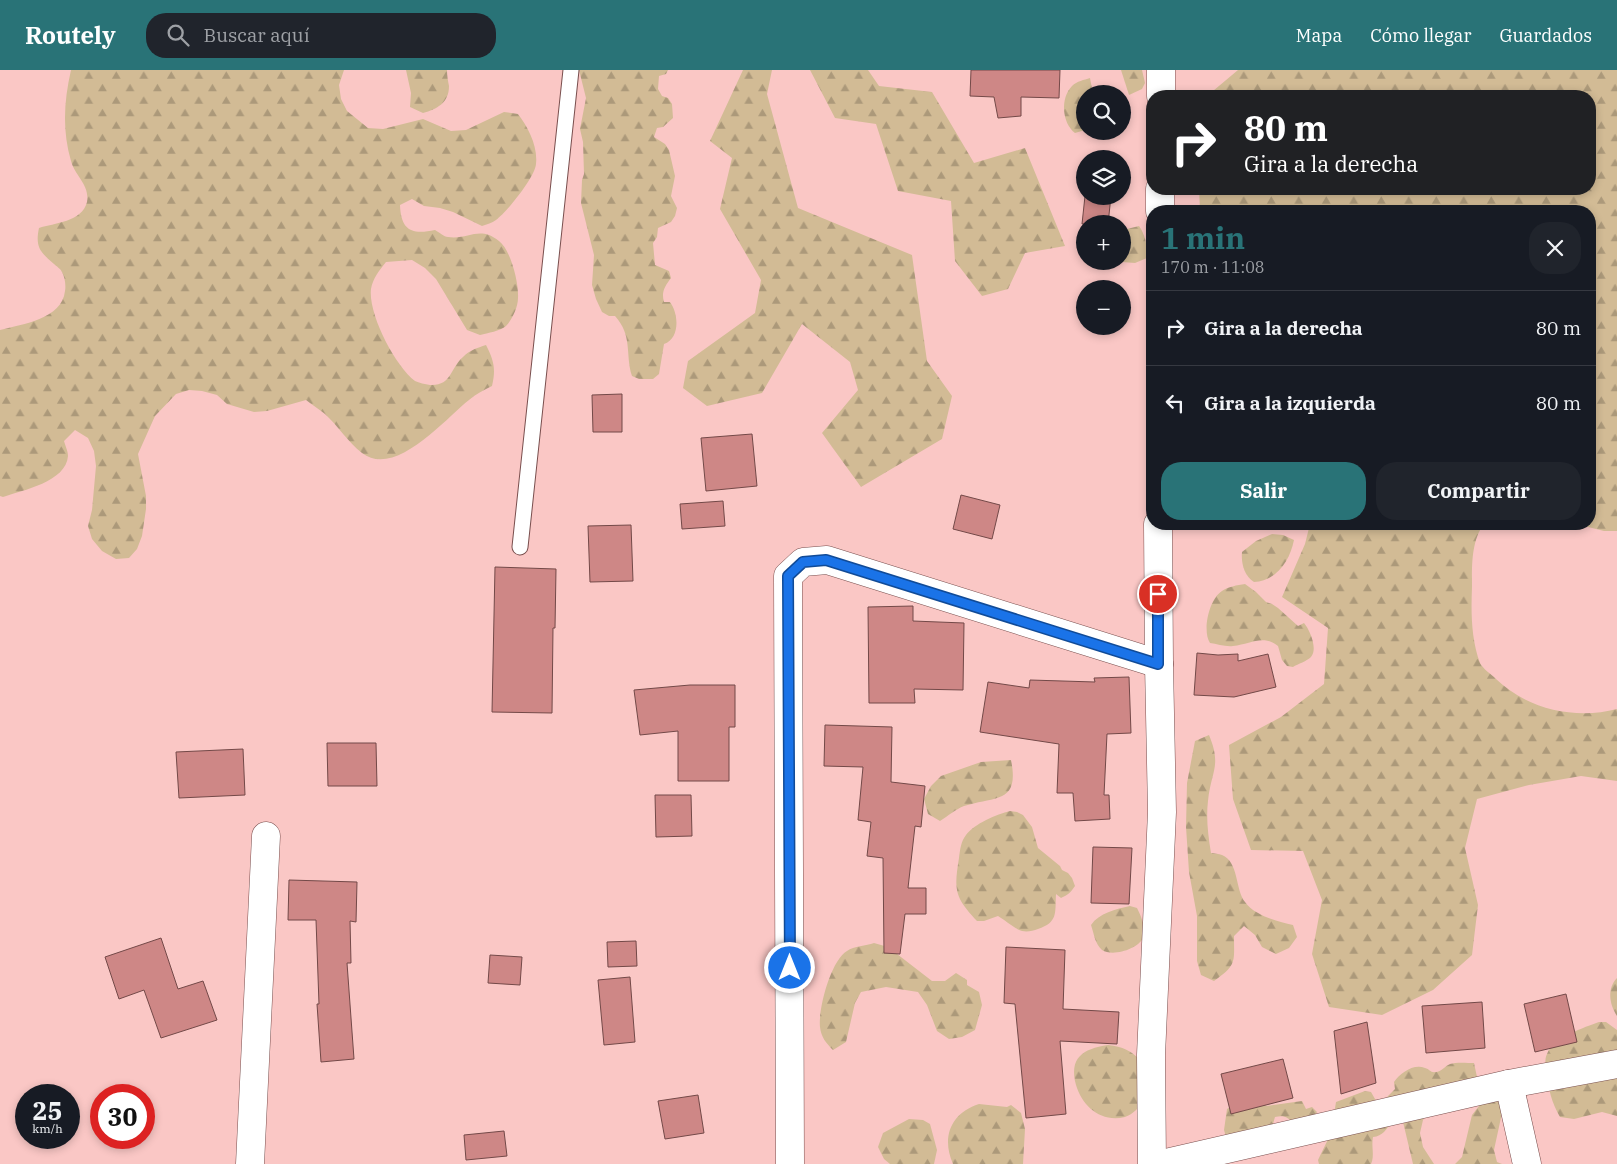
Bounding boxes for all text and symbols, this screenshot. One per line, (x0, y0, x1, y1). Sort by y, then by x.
search box (146, 13, 496, 58)
text: Routely (25, 19, 116, 51)
icon: search (164, 21, 192, 49)
text: Buscar aquí (204, 23, 310, 47)
text: Mapa (1296, 24, 1342, 47)
text: Cómo llegar (1370, 24, 1471, 47)
text: Guardados (1499, 24, 1592, 47)
map controls (1076, 85, 1131, 335)
button: search (1076, 85, 1131, 140)
text: 80 m (1244, 105, 1328, 151)
icon: right (1161, 110, 1226, 175)
text: Gira a la derecha (1244, 149, 1418, 178)
button: layers (1076, 150, 1131, 205)
button: + (1076, 215, 1131, 270)
text: 1 min (1161, 218, 1245, 257)
button: close (1529, 222, 1581, 274)
text: 170 m · 11:08 (1161, 257, 1264, 277)
button: − (1076, 280, 1131, 335)
icon: right (1161, 314, 1189, 342)
text: Gira a la derecha (1204, 316, 1363, 340)
text: 80 m (1536, 316, 1581, 340)
icon: left (1161, 389, 1189, 417)
text: Gira a la izquierda (1204, 391, 1376, 415)
text: 80 m (1536, 391, 1581, 415)
button: Salir (1161, 462, 1366, 520)
button: Compartir (1376, 462, 1581, 520)
pin (1137, 573, 1179, 615)
icon: arrive (1144, 580, 1172, 608)
position arrow (763, 941, 815, 993)
speed limit sign: 30 (90, 1084, 155, 1149)
text: 25 (32, 1094, 63, 1127)
text: km/h (32, 1121, 63, 1136)

